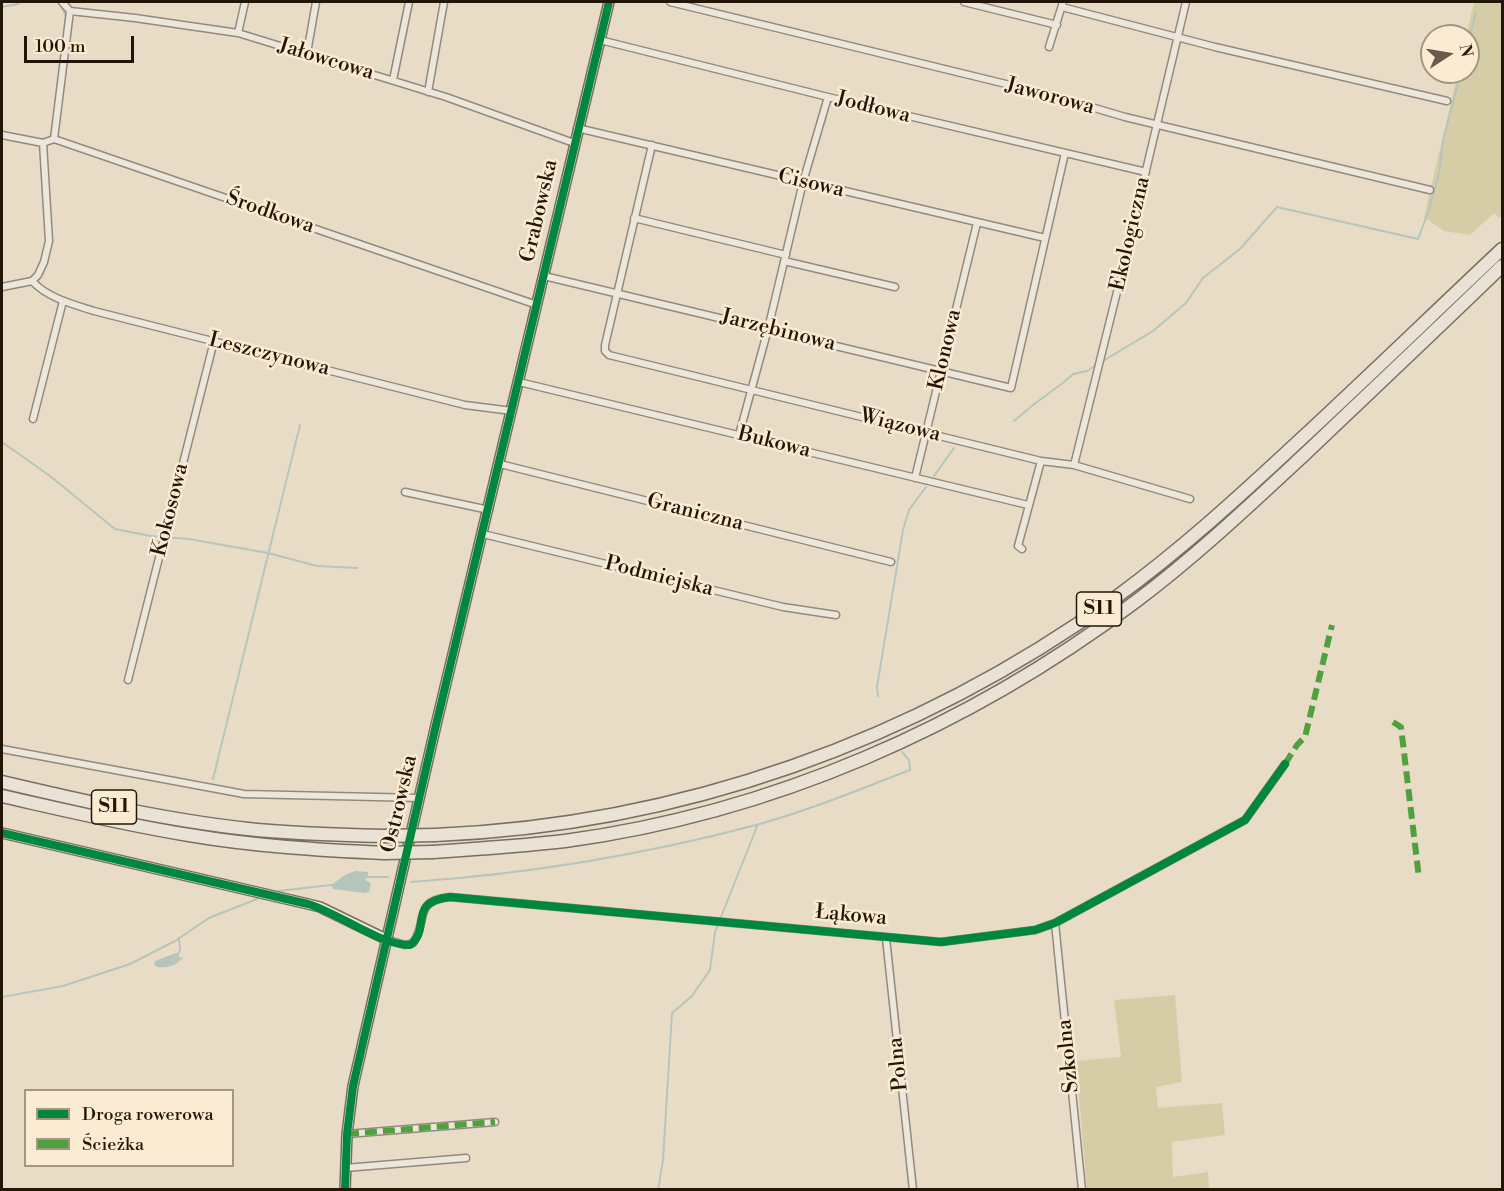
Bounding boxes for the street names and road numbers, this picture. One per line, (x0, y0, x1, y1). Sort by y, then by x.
street label: Jałowcowa (275, 34, 377, 86)
street label: Jaworowa (1003, 73, 1097, 121)
street label: Jodłowa (833, 87, 913, 129)
street label: Grabowska (516, 157, 564, 265)
street label: Cisowa (775, 164, 847, 204)
street label: Ekologiczna (1106, 174, 1156, 294)
street label: Środkowa (222, 186, 318, 240)
street label: Jarzębinowa (718, 305, 838, 357)
street label: Klonowa (924, 307, 968, 393)
street label: Leszczynowa (206, 328, 332, 382)
street label: Wiązowa (857, 404, 943, 448)
street label: Bukowa (735, 422, 813, 464)
street label: Kokosowa (147, 461, 195, 559)
street label: Graniczna (644, 489, 746, 537)
street label: Podmiejska (602, 551, 716, 603)
road number: S11 (1076, 592, 1122, 626)
street label: Ostrowska (377, 753, 423, 855)
road number: S11 (92, 790, 136, 824)
street label: Łąkowa (814, 900, 888, 932)
street label: Szkolna (1053, 1018, 1085, 1094)
street label: Polna (884, 1036, 914, 1092)

